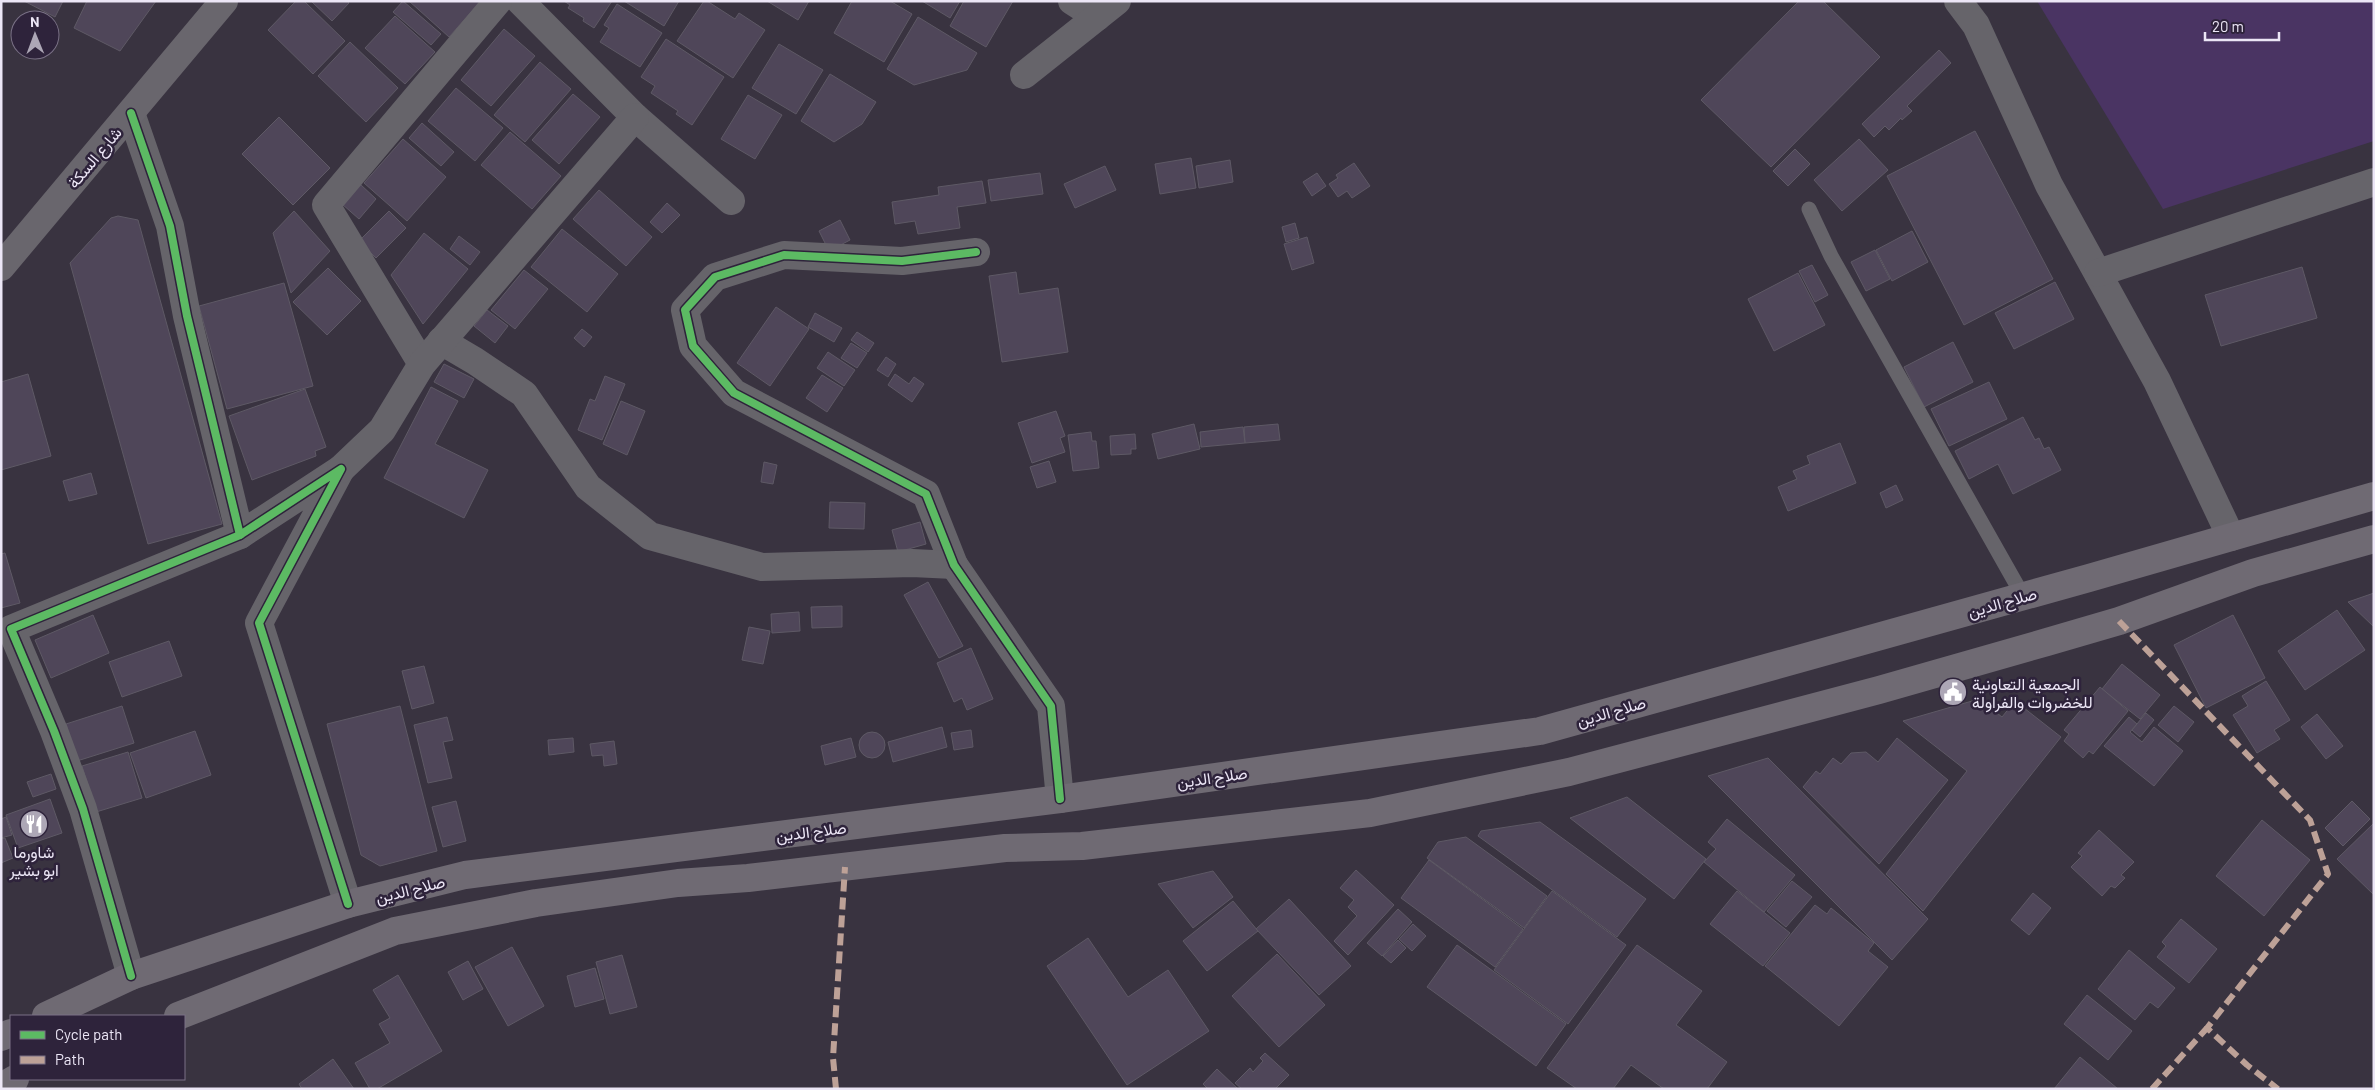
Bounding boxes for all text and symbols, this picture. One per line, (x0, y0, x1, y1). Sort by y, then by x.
north arrow (10, 10, 60, 60)
scale bar (2205, 10, 2279, 42)
text: N (30, 13, 40, 30)
text: 20 m (2212, 17, 2244, 35)
street label: شارع السكة (63, 123, 127, 193)
street label: صلاح الدين (1965, 583, 2039, 624)
place label: الجمعية التعاونية للخضروات والفراولة (1972, 674, 2093, 713)
public building icon: الجمعية التعاونية للخضروات والفراولة (1938, 677, 1968, 707)
street label: صلاح الدين (1574, 692, 1648, 733)
street label: صلاح الدين (1176, 763, 1249, 794)
restaurant icon: شاورما ابو بشير (19, 809, 49, 839)
street label: صلاح الدين (775, 817, 848, 848)
place label: شاورما ابو بشير (8, 842, 59, 881)
street label: صلاح الدين (373, 871, 447, 910)
legend (10, 1015, 185, 1080)
text: Cycle path (55, 1025, 122, 1043)
text: Path (55, 1050, 85, 1068)

